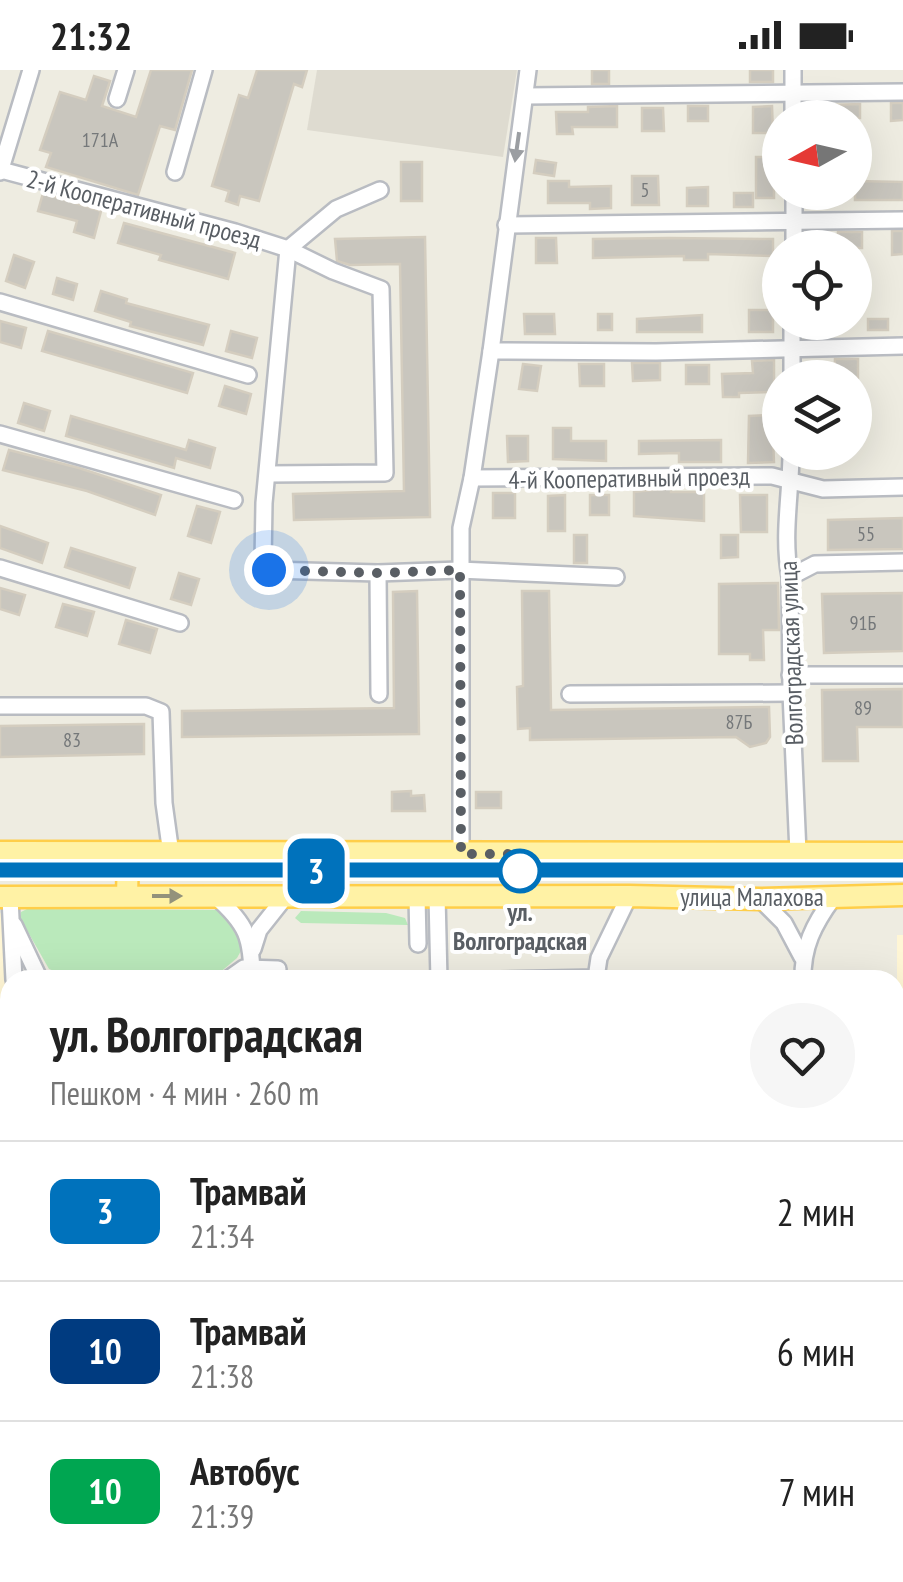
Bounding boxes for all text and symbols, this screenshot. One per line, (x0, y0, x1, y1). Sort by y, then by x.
text: 21:32 (50, 11, 132, 60)
north arrow (762, 100, 872, 210)
map controls (762, 100, 872, 470)
house number: 171А (82, 127, 119, 153)
one-way arrow (509, 132, 525, 164)
street label: 2-й Кооперативный проезд (23, 162, 265, 256)
house number: 5 (641, 177, 650, 203)
button: locate (762, 230, 872, 340)
button: layers (762, 360, 872, 470)
street label: 4-й Кооперативный проезд (508, 460, 750, 496)
house number: 55 (857, 521, 875, 547)
your location (244, 545, 294, 595)
street label: Волгоградская улица (772, 560, 810, 746)
house number: 91Б (850, 610, 877, 636)
house number: 89 (854, 695, 872, 721)
house number: 87Б (726, 709, 753, 735)
house number: 83 (63, 727, 81, 753)
line badge: 3 (284, 838, 348, 904)
text: 3 (308, 848, 324, 894)
marker: ул. Волгоградская (499, 850, 541, 892)
street label: улица Малахова (680, 881, 824, 913)
one-way arrow (152, 888, 184, 904)
place label: ул. Волгоградская (453, 896, 587, 957)
text: ул. Волгоградская (50, 1003, 363, 1065)
button: heart (750, 1003, 855, 1108)
text: Пешком · 4 мин · 260 m (50, 1072, 319, 1114)
text: Трамвай (190, 1166, 307, 1215)
text: 2 мин (777, 1187, 855, 1236)
text: 3 (97, 1188, 113, 1234)
text: 21:34 (190, 1215, 254, 1257)
text: Трамвай (190, 1306, 307, 1355)
text: 6 мин (777, 1327, 855, 1376)
text: 10 (88, 1328, 122, 1374)
text: 21:38 (190, 1355, 254, 1397)
text: Автобус (190, 1446, 300, 1495)
text: 7 мин (778, 1467, 855, 1516)
text: 10 (88, 1468, 122, 1514)
text: 21:39 (190, 1495, 254, 1537)

